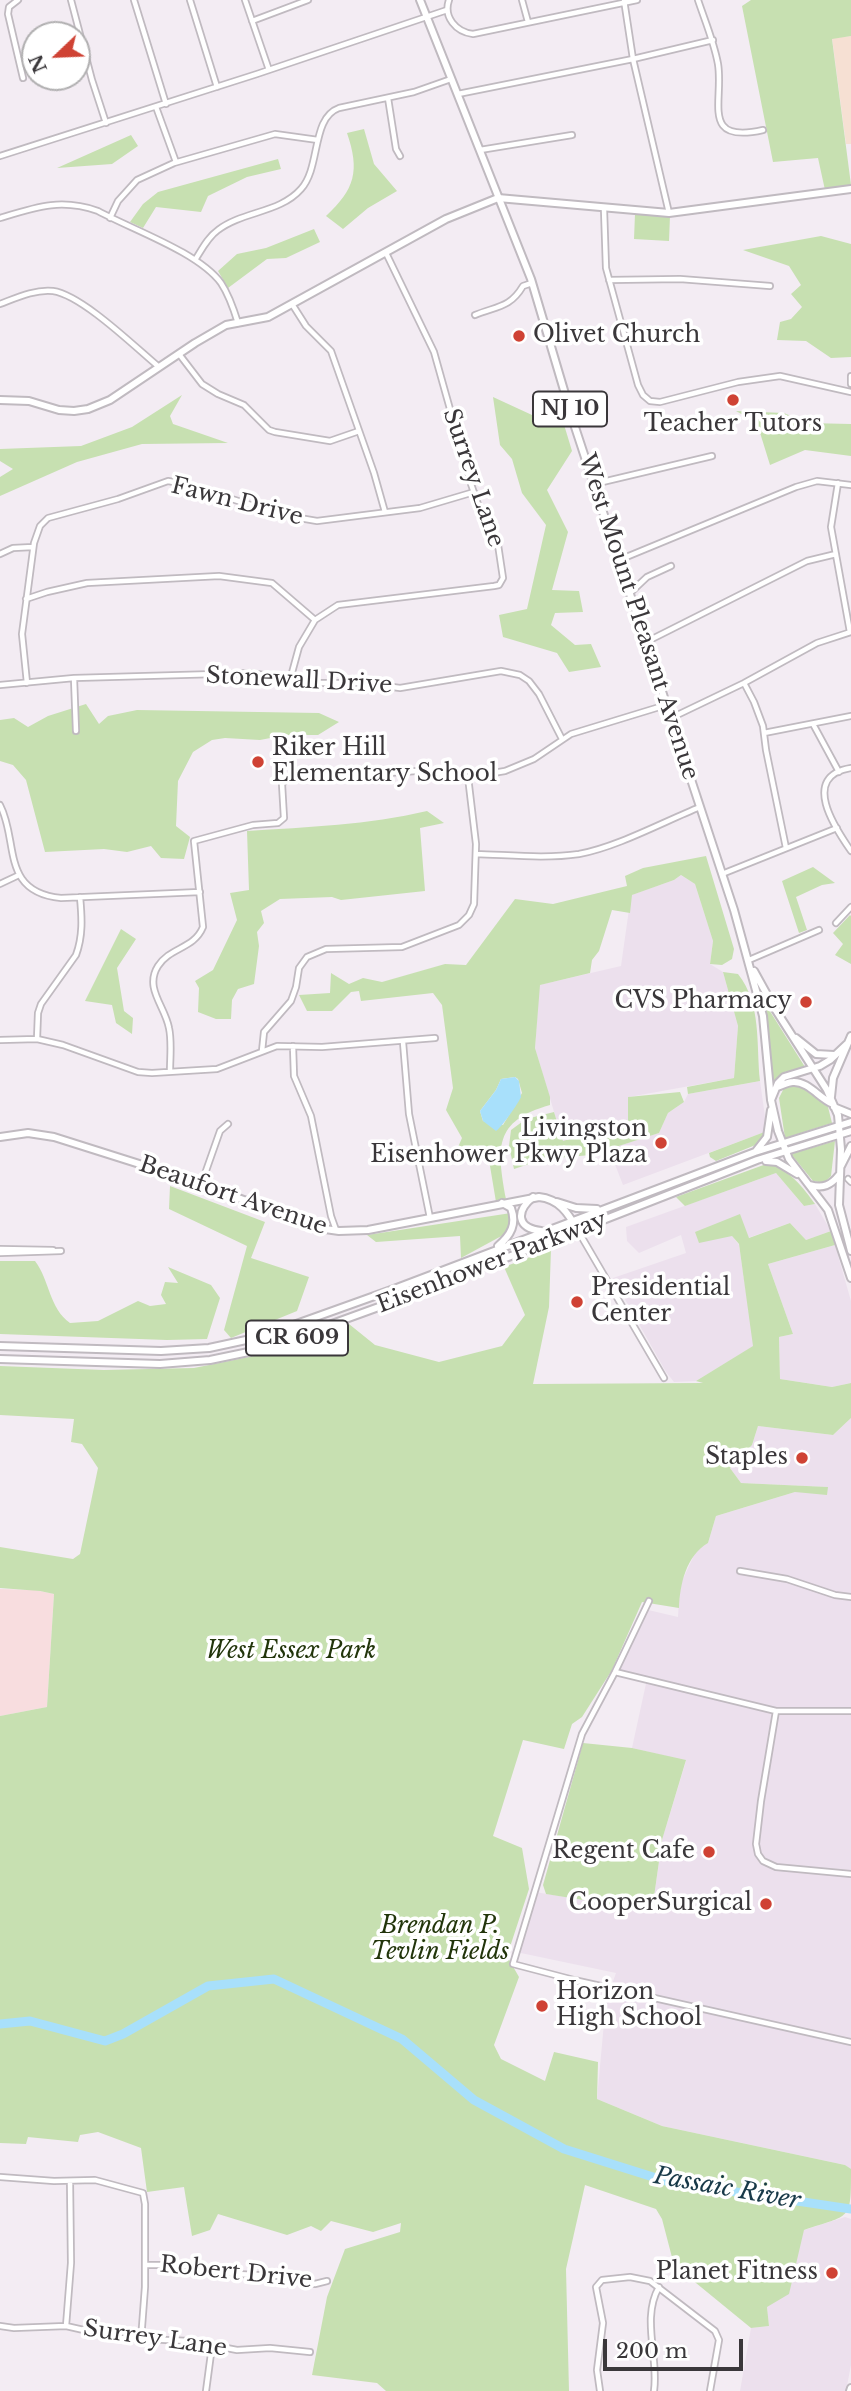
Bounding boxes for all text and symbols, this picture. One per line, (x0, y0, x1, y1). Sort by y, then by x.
north arrow (21, 21, 91, 91)
text: N (24, 51, 52, 76)
place label: Olivet Church (533, 322, 700, 350)
marker: Olivet Church (511, 328, 527, 344)
road number: NJ 10 (533, 392, 607, 426)
marker: Teacher Tutors (725, 392, 741, 408)
street label: Surrey Lane (436, 405, 510, 551)
place label: Teacher Tutors (644, 411, 822, 439)
street label: West Mount Pleasant Avenue (572, 450, 704, 784)
street label: Fawn Drive (168, 472, 306, 532)
street label: Stonewall Drive (205, 662, 393, 700)
place label: Riker Hill Elementary School (272, 735, 497, 789)
marker: Riker Hill Elementary School (250, 754, 266, 770)
place label: CVS Pharmacy (615, 988, 792, 1016)
marker: CVS Pharmacy (798, 994, 814, 1010)
place label: Livingston Eisenhower Pkwy Plaza (370, 1116, 647, 1170)
marker: Livingston Eisenhower Pkwy Plaza (653, 1135, 669, 1151)
street label: Beaufort Avenue (135, 1151, 331, 1241)
street label: Eisenhower Parkway (373, 1206, 611, 1320)
place label: Presidential Center (591, 1275, 730, 1329)
marker: Presidential Center (569, 1294, 585, 1310)
road number: CR 609 (246, 1320, 348, 1356)
place label: Staples (705, 1444, 788, 1472)
marker: Staples (794, 1450, 810, 1466)
park label: West Essex Park (206, 1638, 376, 1666)
place label: Regent Cafe (552, 1838, 695, 1866)
marker: Regent Cafe (701, 1844, 717, 1860)
place label: CooperSurgical (568, 1890, 752, 1918)
marker: CooperSurgical (758, 1896, 774, 1912)
park label: Brendan P. Tevlin Fields (371, 1913, 509, 1967)
place label: Horizon High School (556, 1979, 702, 2033)
marker: Horizon High School (534, 1998, 550, 2014)
water label: Passaic River (651, 2162, 803, 2216)
street label: Robert Drive (158, 2251, 314, 2295)
place label: Planet Fitness (656, 2259, 818, 2287)
marker: Planet Fitness (824, 2265, 840, 2281)
street label: Surrey Lane (81, 2315, 229, 2363)
scale bar (606, 2324, 746, 2368)
text: 200 m (616, 2338, 687, 2364)

